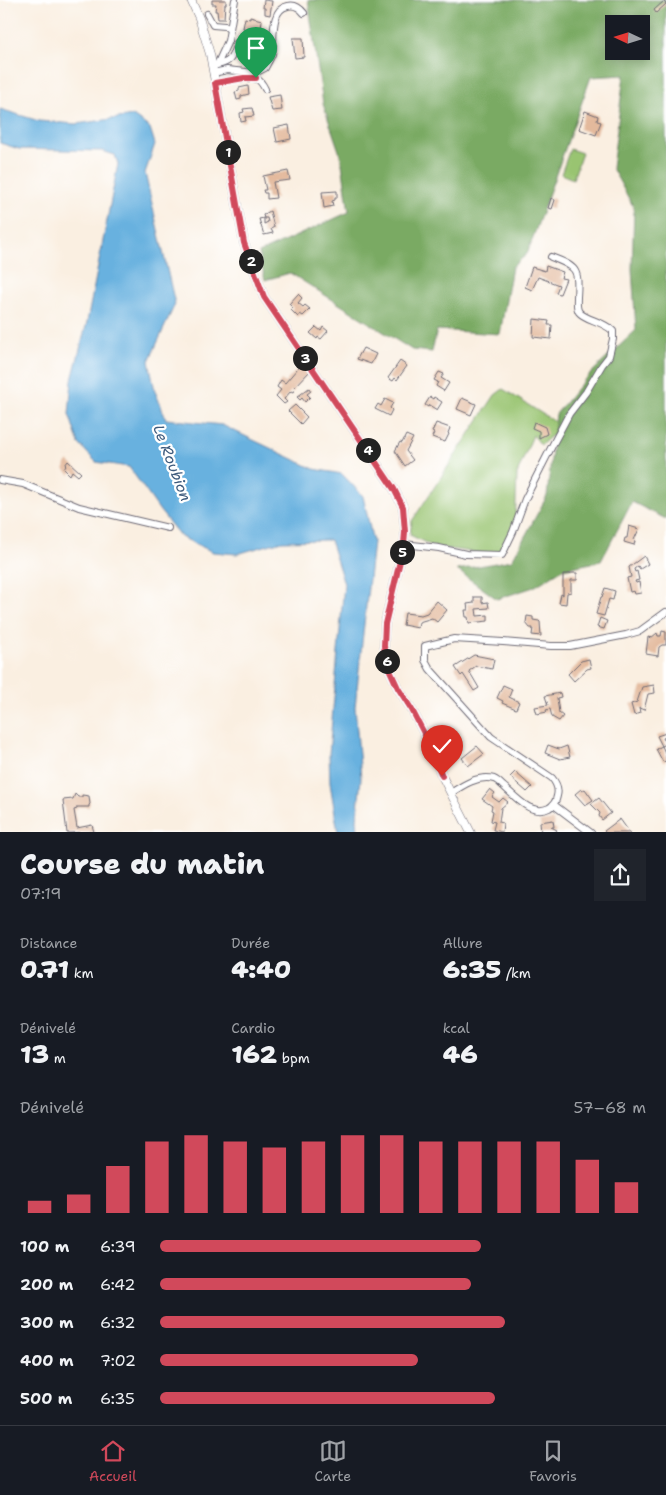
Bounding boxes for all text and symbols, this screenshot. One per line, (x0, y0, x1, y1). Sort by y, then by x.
north arrow (605, 15, 650, 60)
map controls (605, 15, 650, 60)
pin (235, 27, 277, 78)
icon: arrive (242, 34, 270, 62)
pin: 1 (216, 140, 240, 164)
text: 1 (225, 143, 232, 161)
pin: 2 (238, 248, 264, 274)
text: 2 (247, 252, 256, 270)
pin: 3 (292, 346, 318, 370)
text: 3 (301, 349, 310, 367)
water label: Le Roubion (148, 422, 196, 504)
pin: 4 (356, 438, 380, 462)
text: 4 (364, 441, 373, 459)
pin: 5 (390, 540, 414, 564)
text: 5 (398, 543, 407, 561)
pin: 6 (374, 648, 400, 674)
text: 6 (383, 652, 392, 670)
pin (421, 725, 463, 776)
icon: check (428, 732, 456, 760)
text: Course du matin (20, 845, 264, 883)
button: share (594, 849, 646, 901)
text: 07:19 (20, 883, 61, 904)
text: Distance (20, 934, 77, 952)
text: Durée (231, 934, 270, 952)
text: Allure (443, 934, 483, 952)
text: 0.71 (20, 952, 69, 986)
text: 4:40 (231, 952, 291, 986)
text: 6:35 (443, 952, 501, 986)
text: km (69, 964, 94, 982)
text: /km (501, 964, 531, 982)
text: Dénivelé (20, 1019, 76, 1037)
text: Cardio (231, 1019, 275, 1037)
text: kcal (443, 1019, 470, 1037)
text: 13 (20, 1037, 49, 1071)
text: 162 (231, 1037, 277, 1071)
text: 46 (443, 1037, 478, 1071)
text: m (49, 1049, 66, 1067)
text: bpm (277, 1049, 310, 1067)
text: Dénivelé (20, 1097, 84, 1118)
text: 57–68 m (574, 1097, 646, 1118)
text: 100 m (20, 1236, 69, 1257)
text: 6:39 (100, 1236, 136, 1257)
text: 200 m (20, 1274, 73, 1295)
text: 6:42 (100, 1274, 135, 1295)
text: 300 m (20, 1312, 74, 1333)
text: 6:32 (100, 1312, 136, 1333)
text: 400 m (20, 1350, 74, 1371)
text: 7:02 (100, 1350, 136, 1371)
text: 500 m (20, 1388, 72, 1409)
text: 6:35 (100, 1388, 135, 1409)
tab: Accueil (89, 1437, 136, 1485)
tab: Carte (314, 1437, 351, 1485)
tab: Favoris (529, 1437, 577, 1485)

